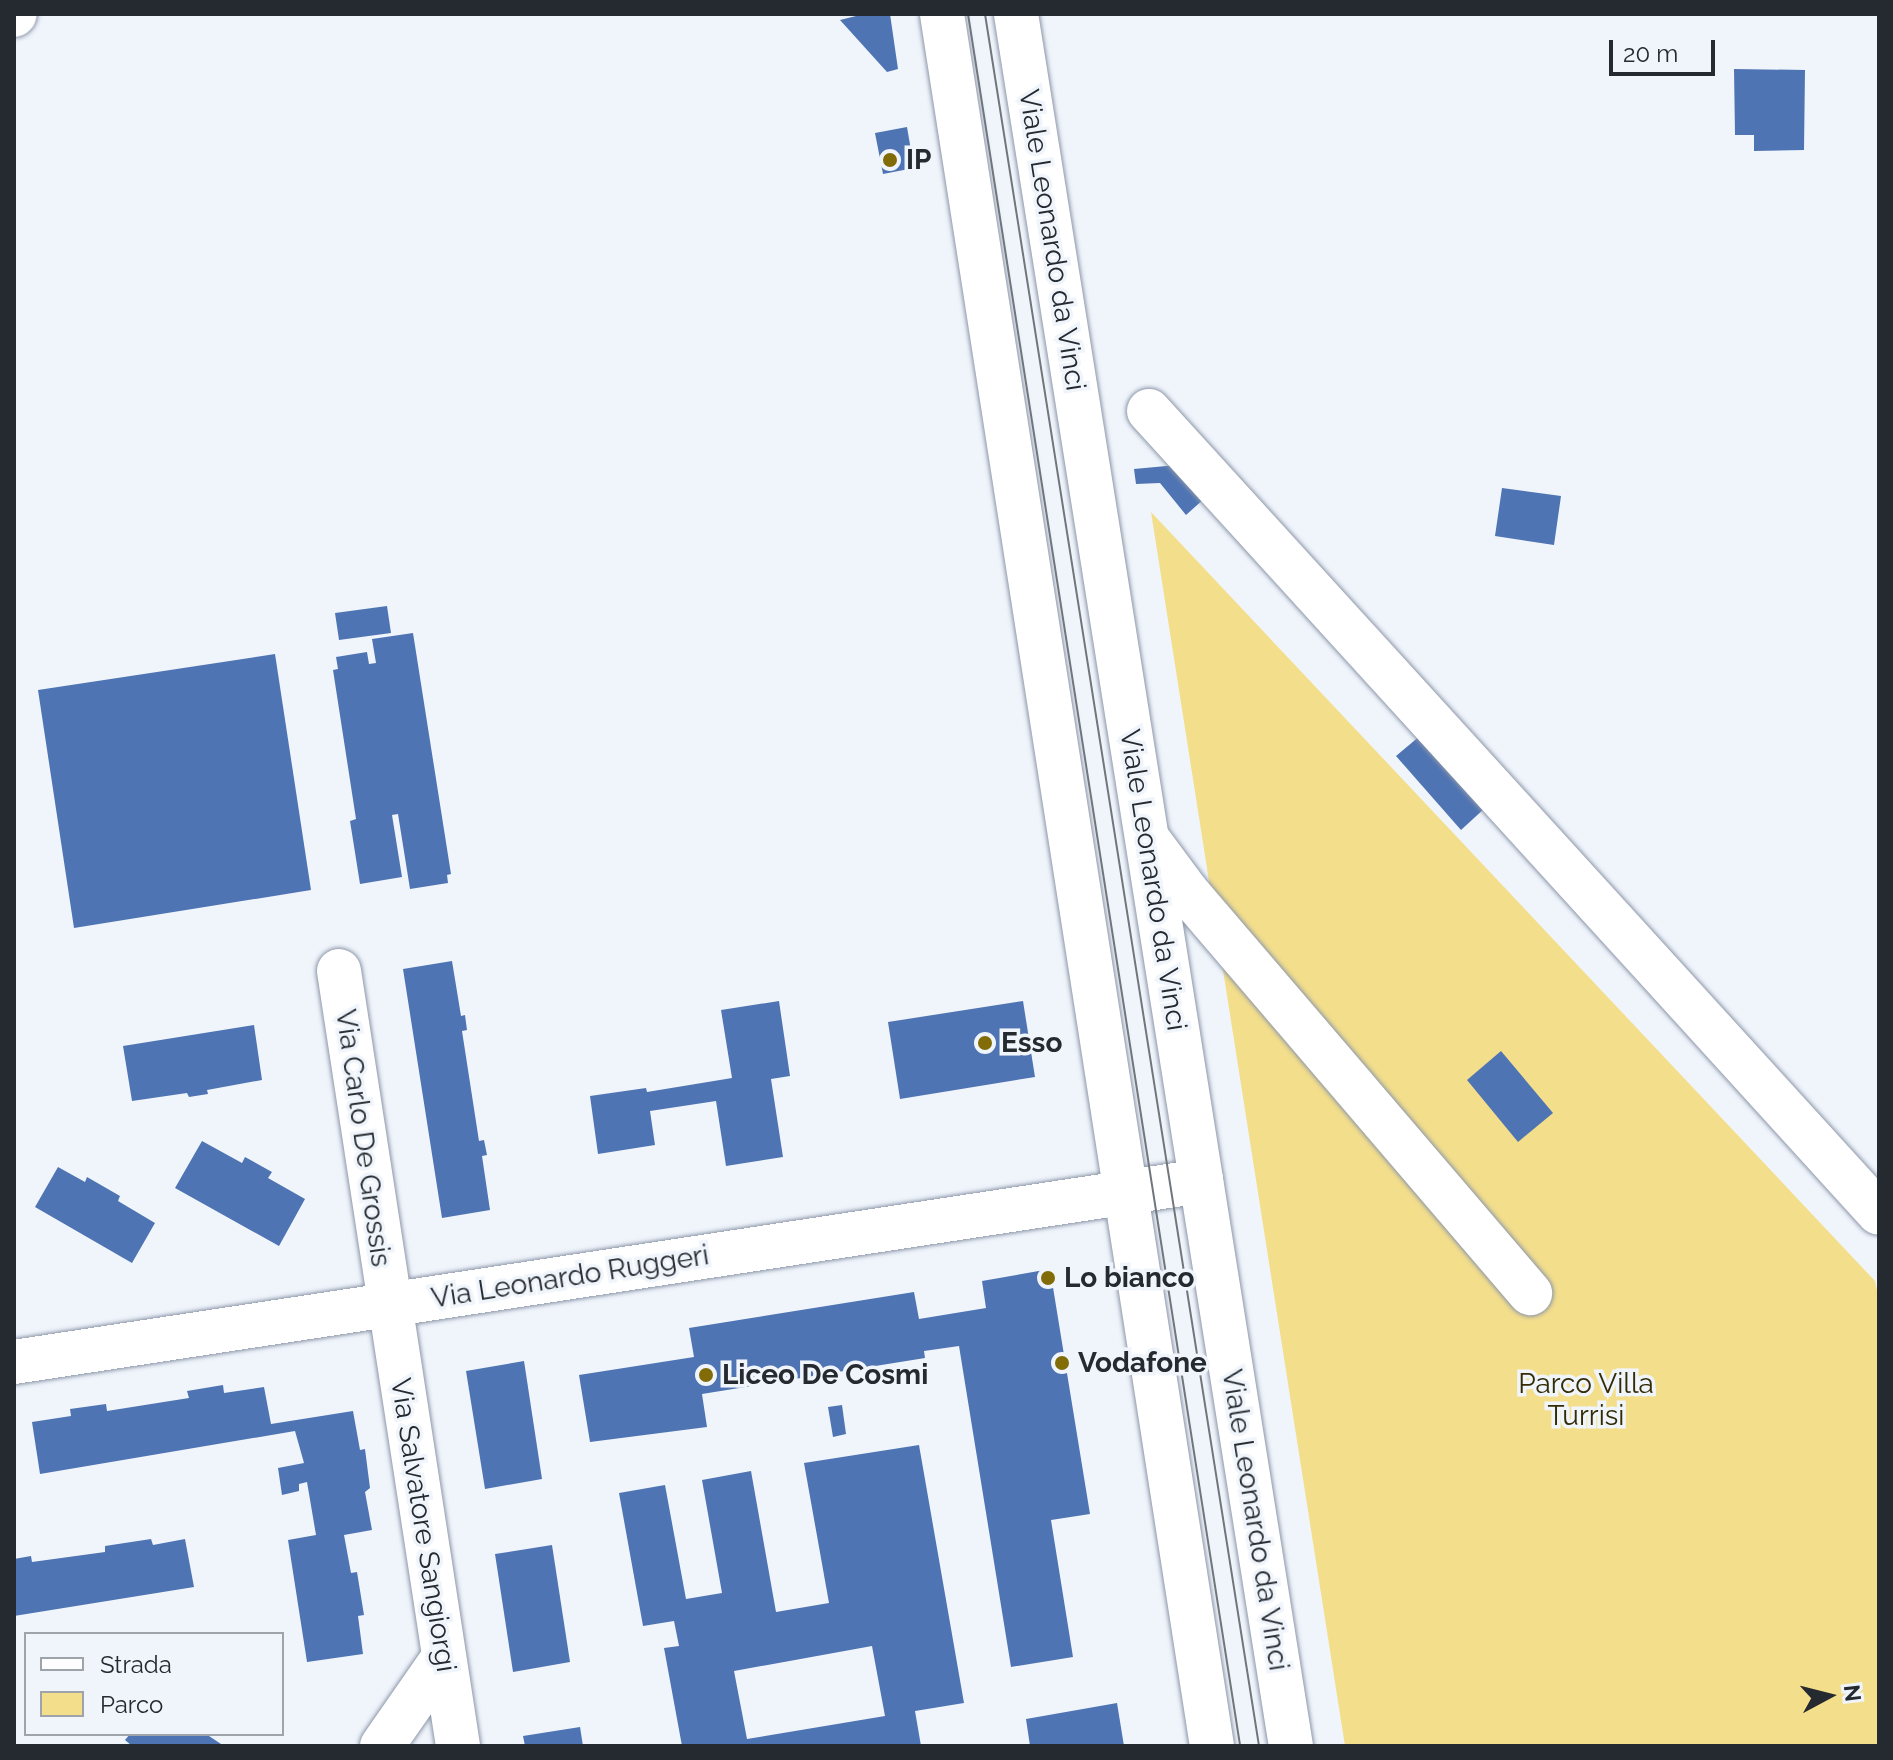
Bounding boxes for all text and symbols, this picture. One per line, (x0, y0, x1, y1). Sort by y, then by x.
scale bar (1613, 24, 1719, 74)
text: 20 m (1623, 39, 1678, 68)
street label: Viale Leonardo da Vinci (1012, 86, 1092, 394)
place label: IP (906, 143, 931, 177)
marker: IP (881, 151, 899, 169)
street label: Viale Leonardo da Vinci (1113, 726, 1193, 1034)
street label: Via Carlo De Grossis (328, 1007, 398, 1269)
place label: Esso (1001, 1026, 1062, 1060)
marker: Esso (976, 1034, 994, 1052)
street label: Via Leonardo Ruggeri (429, 1238, 711, 1316)
place label: Lo bianco (1064, 1261, 1194, 1295)
marker: Lo bianco (1039, 1269, 1057, 1287)
place label: Vodafone (1078, 1346, 1207, 1380)
marker: Vodafone (1053, 1354, 1071, 1372)
place label: Liceo De Cosmi (722, 1358, 928, 1392)
marker: Liceo De Cosmi (697, 1366, 715, 1384)
street label: Viale Leonardo da Vinci (1215, 1366, 1295, 1674)
park label: Parco Villa Turrisi (1518, 1367, 1654, 1433)
street label: Via Salvatore Sangiorgi (383, 1376, 463, 1674)
legend (24, 1632, 284, 1736)
text: Strada (100, 1650, 172, 1679)
north arrow (1789, 1656, 1869, 1736)
text: N (1839, 1683, 1867, 1703)
text: Parco (100, 1690, 163, 1719)

